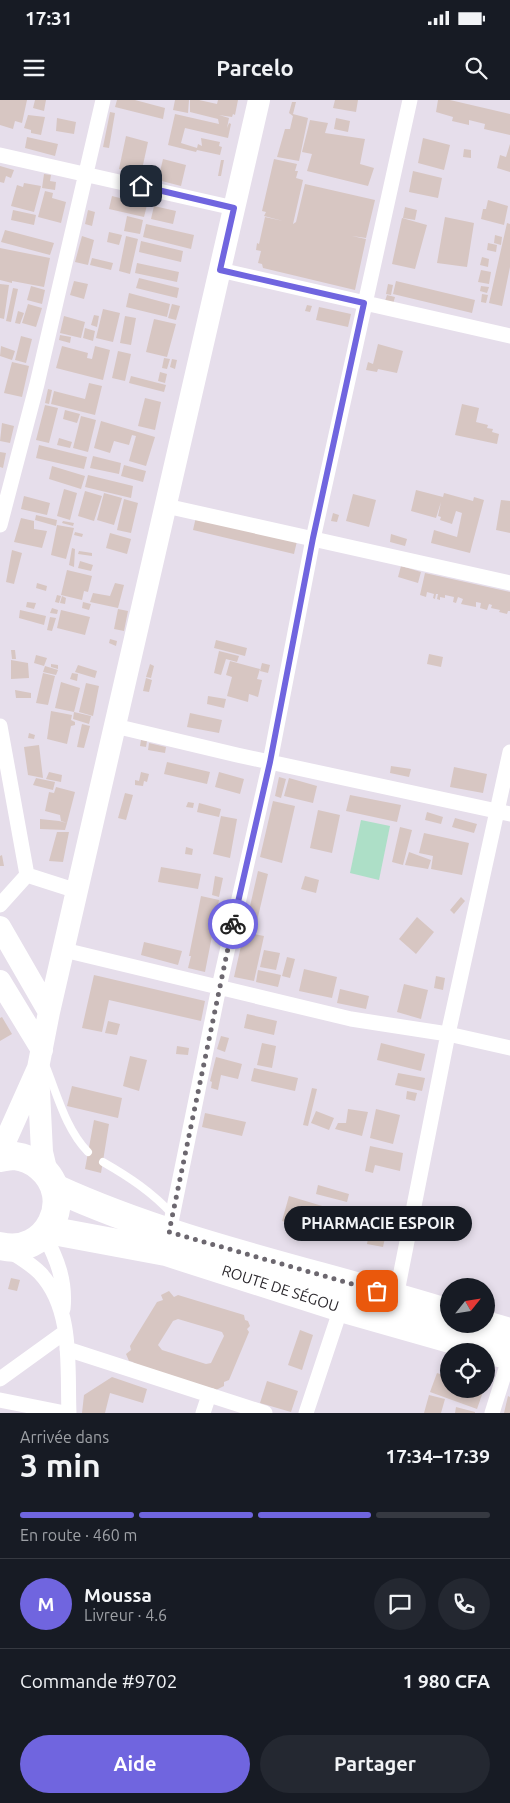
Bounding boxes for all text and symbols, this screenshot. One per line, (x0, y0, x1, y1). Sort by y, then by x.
text: 17:31 (25, 7, 73, 29)
icon: menu (20, 54, 48, 82)
icon: search (462, 54, 490, 82)
text: Parcelo (216, 55, 294, 80)
pin (120, 165, 162, 207)
icon: home (127, 172, 155, 200)
courier (208, 899, 258, 949)
icon: bike (219, 910, 247, 938)
callout: PHARMACIE ESPOIR (283, 1206, 471, 1241)
text: PHARMACIE ESPOIR (301, 1214, 455, 1232)
street label: ROUTE DE SÉGOU (220, 1261, 341, 1315)
pin (356, 1270, 398, 1312)
icon: bag (363, 1277, 391, 1305)
north arrow (440, 1278, 495, 1332)
map controls (440, 1278, 495, 1398)
button: locate (440, 1343, 495, 1398)
text: Arrivée dans (20, 1428, 109, 1446)
text: 17:34–17:39 (385, 1445, 490, 1467)
text: 3 min (20, 1447, 101, 1483)
text: En route · 460 m (20, 1526, 137, 1544)
button: chat (374, 1578, 426, 1630)
button: phone (438, 1578, 490, 1630)
text: Moussa (84, 1584, 152, 1606)
text: M (38, 1593, 54, 1615)
text: Livreur · 4.6 (84, 1606, 167, 1624)
text: Commande #9702 (20, 1670, 177, 1692)
text: 1 980 CFA (403, 1670, 490, 1692)
button: Aide (20, 1735, 250, 1793)
button: Partager (260, 1735, 490, 1793)

